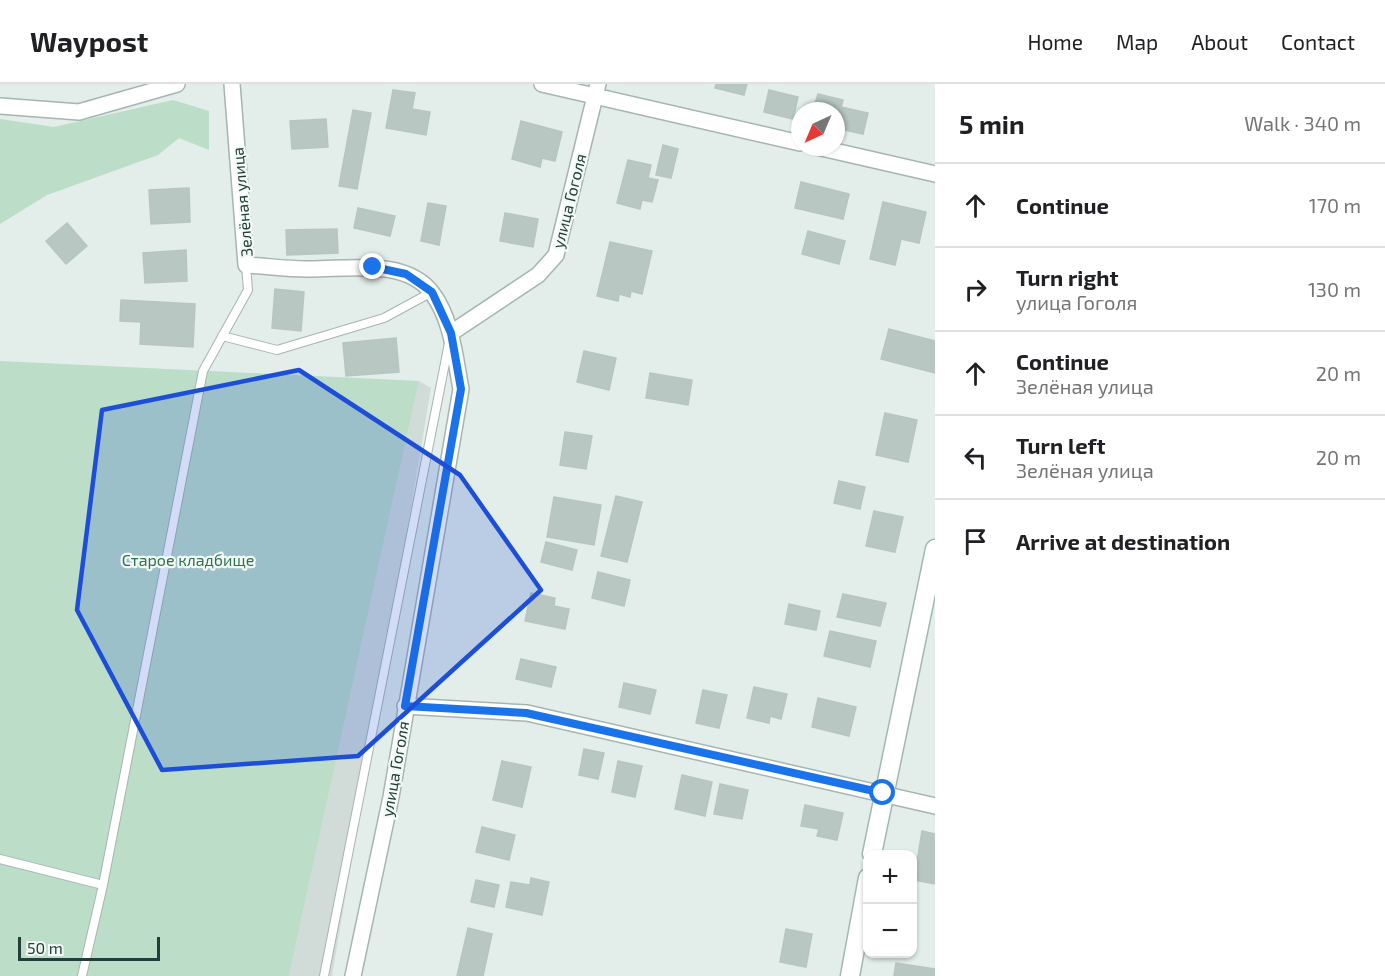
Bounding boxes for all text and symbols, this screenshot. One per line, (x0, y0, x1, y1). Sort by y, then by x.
text: Waypost (30, 24, 148, 58)
text: Home (1027, 29, 1083, 54)
text: Map (1116, 29, 1158, 54)
text: About (1191, 29, 1248, 54)
text: Contact (1281, 29, 1355, 54)
north arrow (791, 102, 845, 156)
text: 5 min (959, 108, 1025, 139)
text: Walk · 340 m (1244, 111, 1361, 135)
street label: Зелёная улица (227, 146, 257, 258)
street label: улица Гоголя (548, 151, 590, 251)
icon: ahead (959, 189, 992, 222)
text: Continue (1016, 192, 1109, 218)
text: 170 m (1309, 193, 1361, 217)
route end (359, 253, 385, 279)
text: Turn right (1016, 264, 1118, 290)
icon: right (959, 273, 992, 306)
text: 130 m (1308, 277, 1361, 301)
text: улица Гоголя (1016, 290, 1137, 314)
text: Continue (1016, 348, 1109, 374)
icon: ahead (959, 357, 992, 390)
text: 20 m (1316, 361, 1361, 385)
text: Зелёная улица (1016, 374, 1154, 398)
text: Turn left (1016, 432, 1105, 458)
icon: left (959, 441, 992, 474)
text: 20 m (1316, 445, 1361, 469)
text: Зелёная улица (1016, 458, 1154, 482)
icon: arrive (959, 525, 992, 558)
text: Arrive at destination (1016, 528, 1230, 554)
park label: Старое кладбище (122, 550, 254, 569)
street label: улица Гоголя (377, 719, 413, 819)
route start (869, 779, 895, 805)
map controls (863, 850, 917, 958)
button: + (863, 850, 917, 904)
button: − (863, 904, 917, 958)
scale bar (18, 934, 160, 962)
text: 50 m (27, 938, 63, 957)

